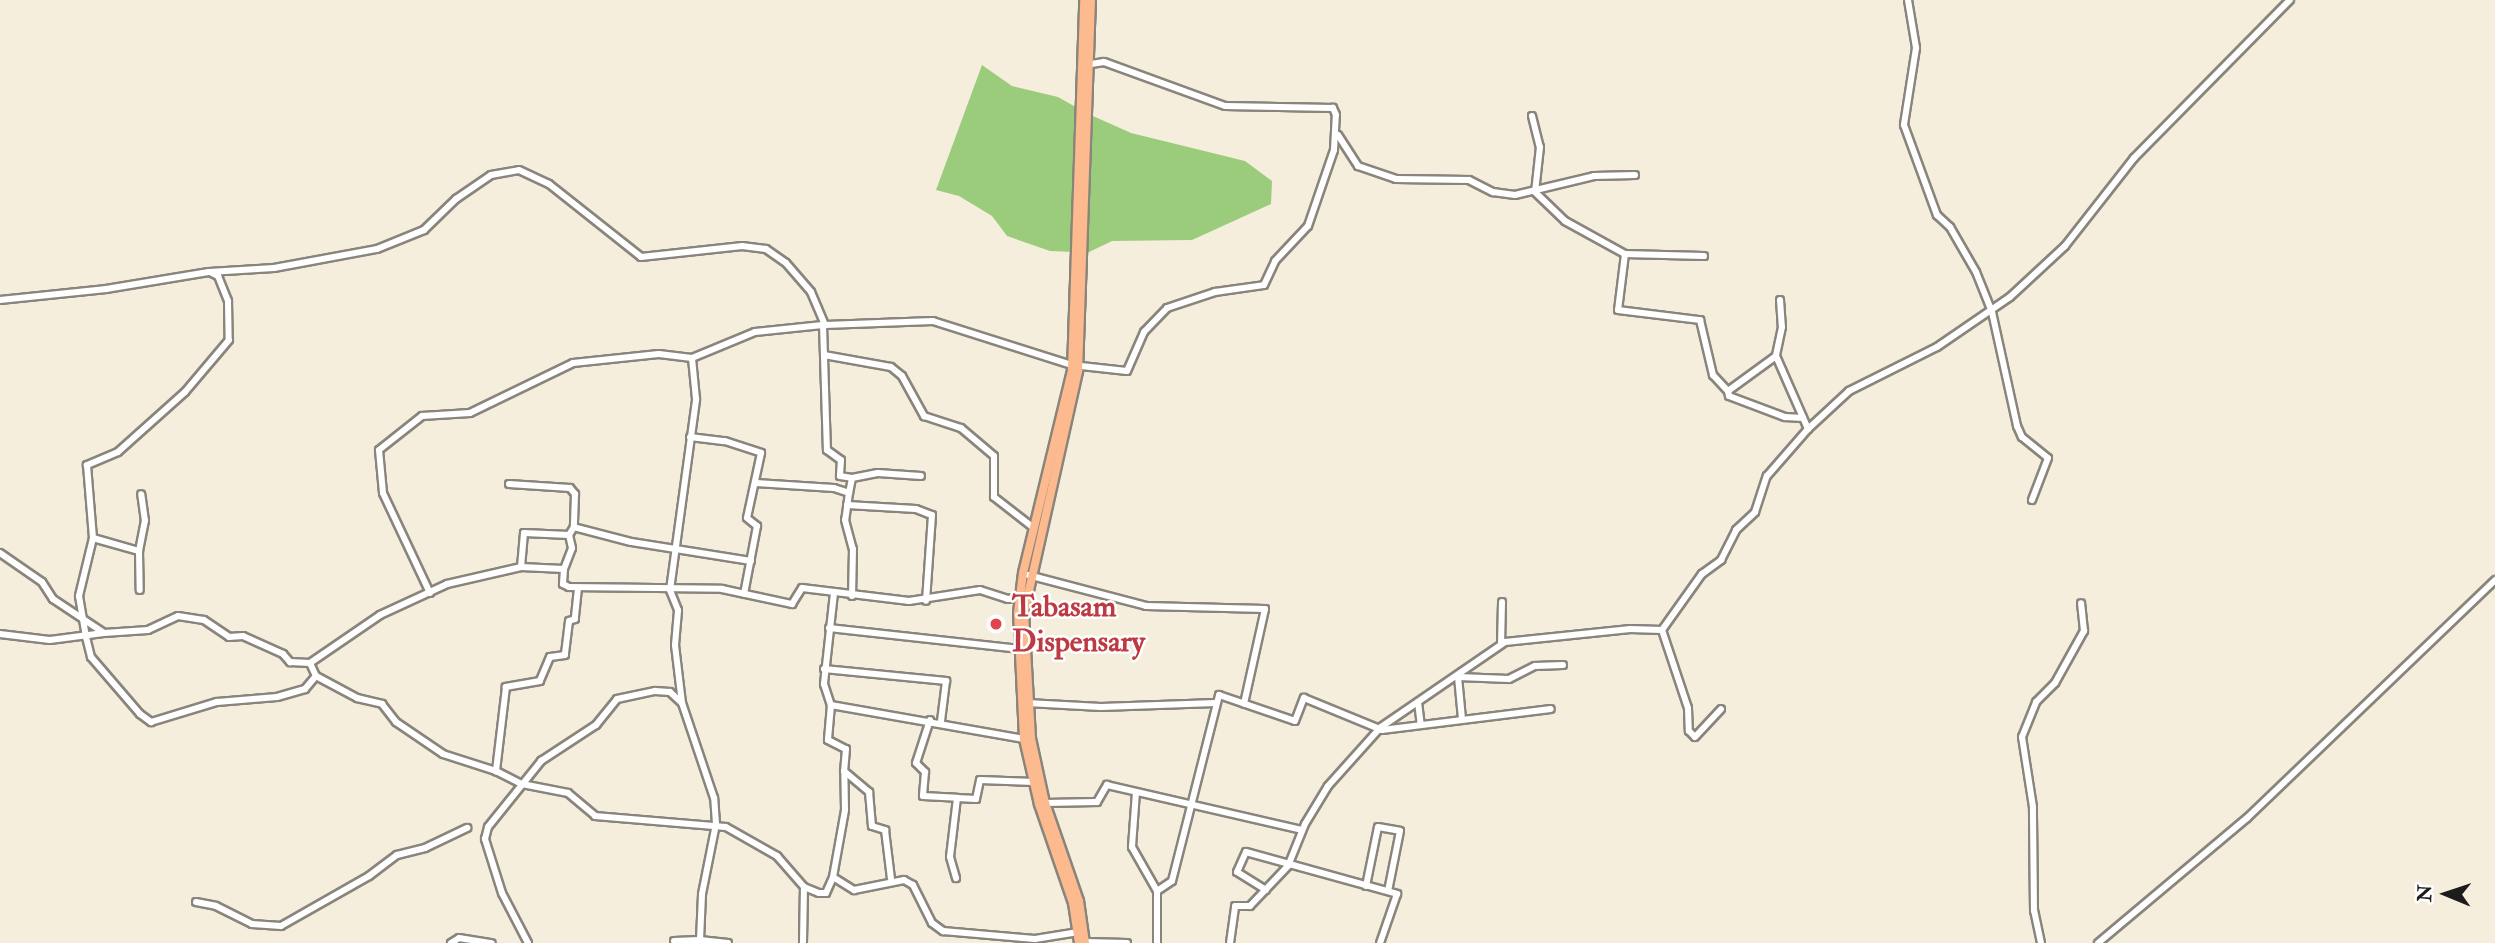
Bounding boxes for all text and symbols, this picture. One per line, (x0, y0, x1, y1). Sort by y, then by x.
place label: Tabasam Dispensary (1012, 589, 1145, 660)
marker: Tabasam Dispensary (986, 614, 1006, 634)
north arrow (2411, 859, 2481, 929)
text: N (2413, 884, 2437, 902)

